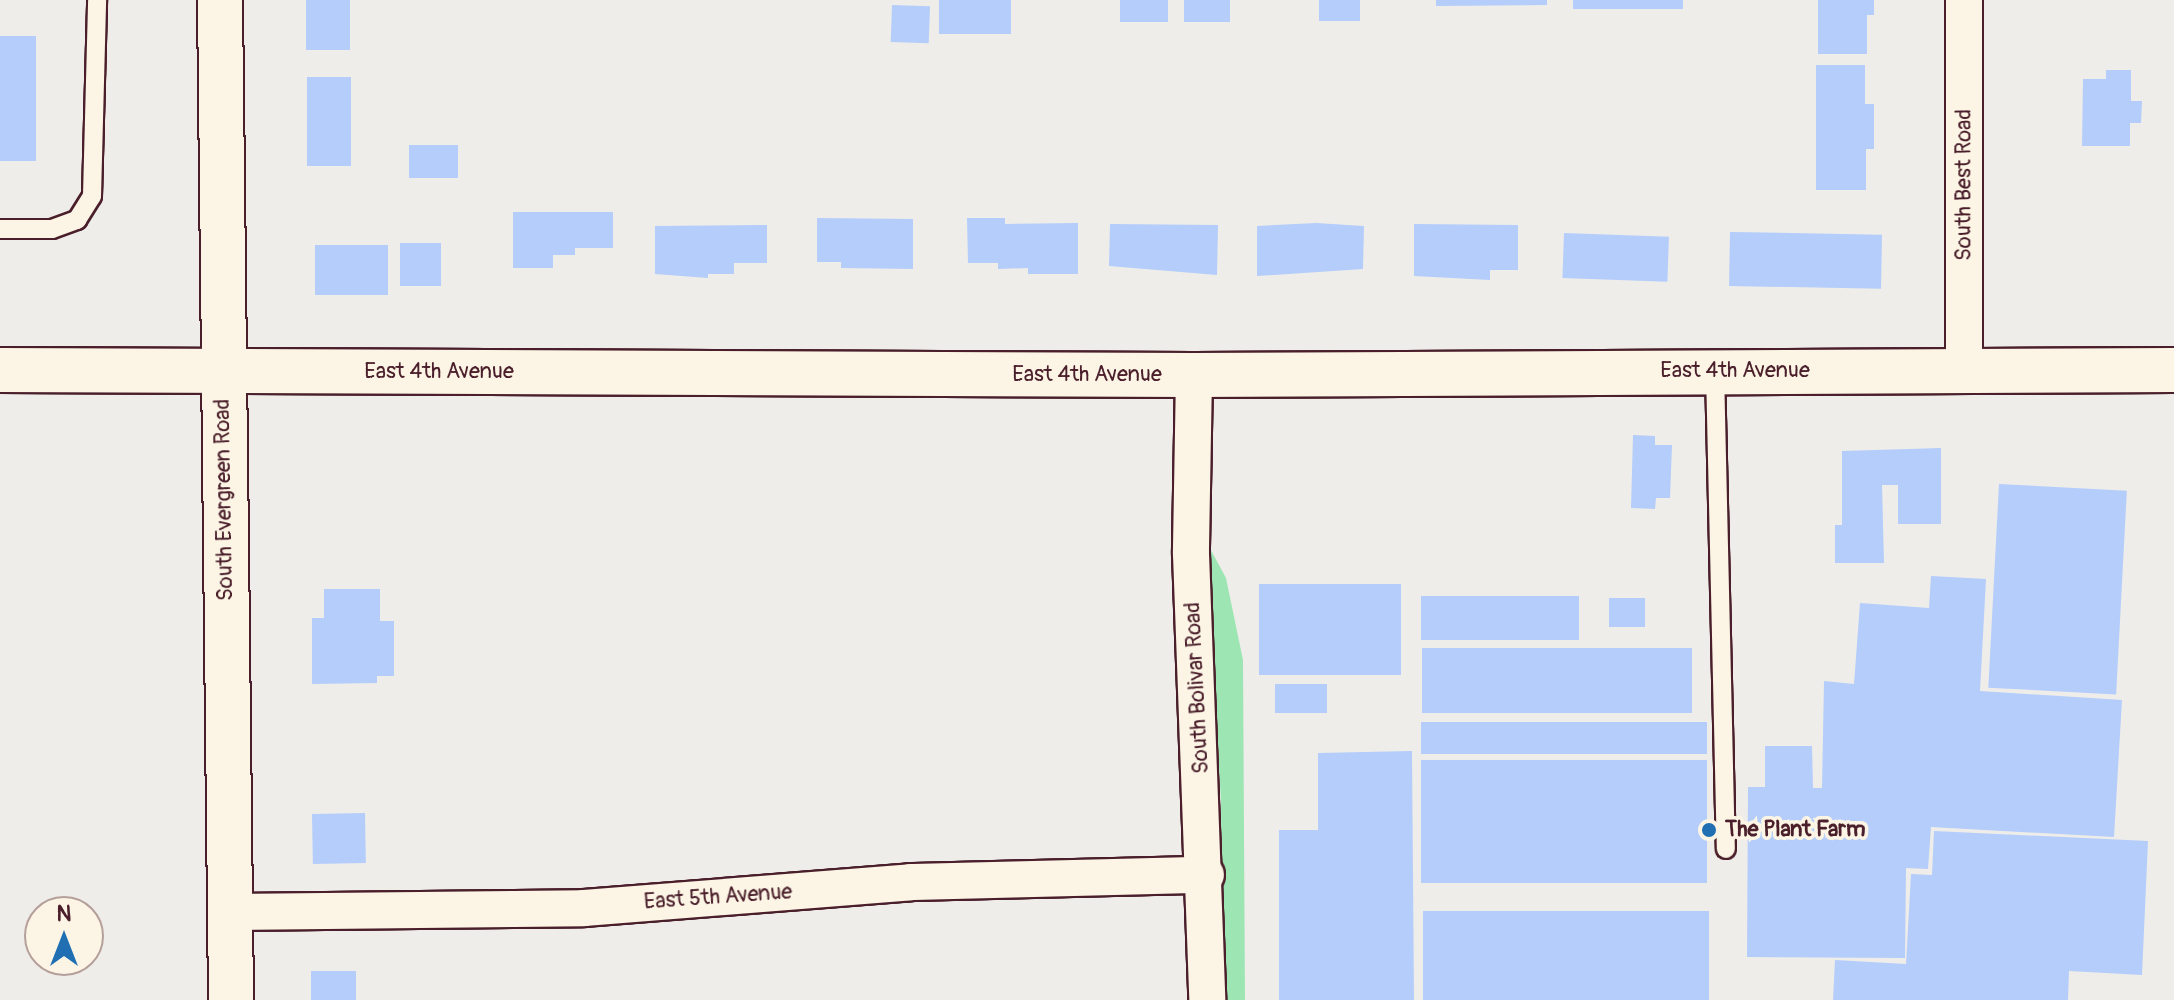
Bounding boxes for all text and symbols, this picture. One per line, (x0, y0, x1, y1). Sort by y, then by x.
street label: South Best Road (1951, 109, 1977, 261)
street label: East 4th Avenue (1660, 358, 1810, 384)
street label: East 4th Avenue (364, 359, 514, 385)
street label: East 4th Avenue (1012, 362, 1162, 388)
street label: South Evergreen Road (209, 399, 239, 601)
street label: South Bolivar Road (1179, 601, 1215, 775)
place label: The Plant Farm (1725, 817, 1866, 843)
marker: The Plant Farm (1700, 821, 1718, 839)
street label: East 5th Avenue (643, 879, 793, 915)
north arrow (24, 896, 104, 976)
text: N (57, 900, 71, 928)

